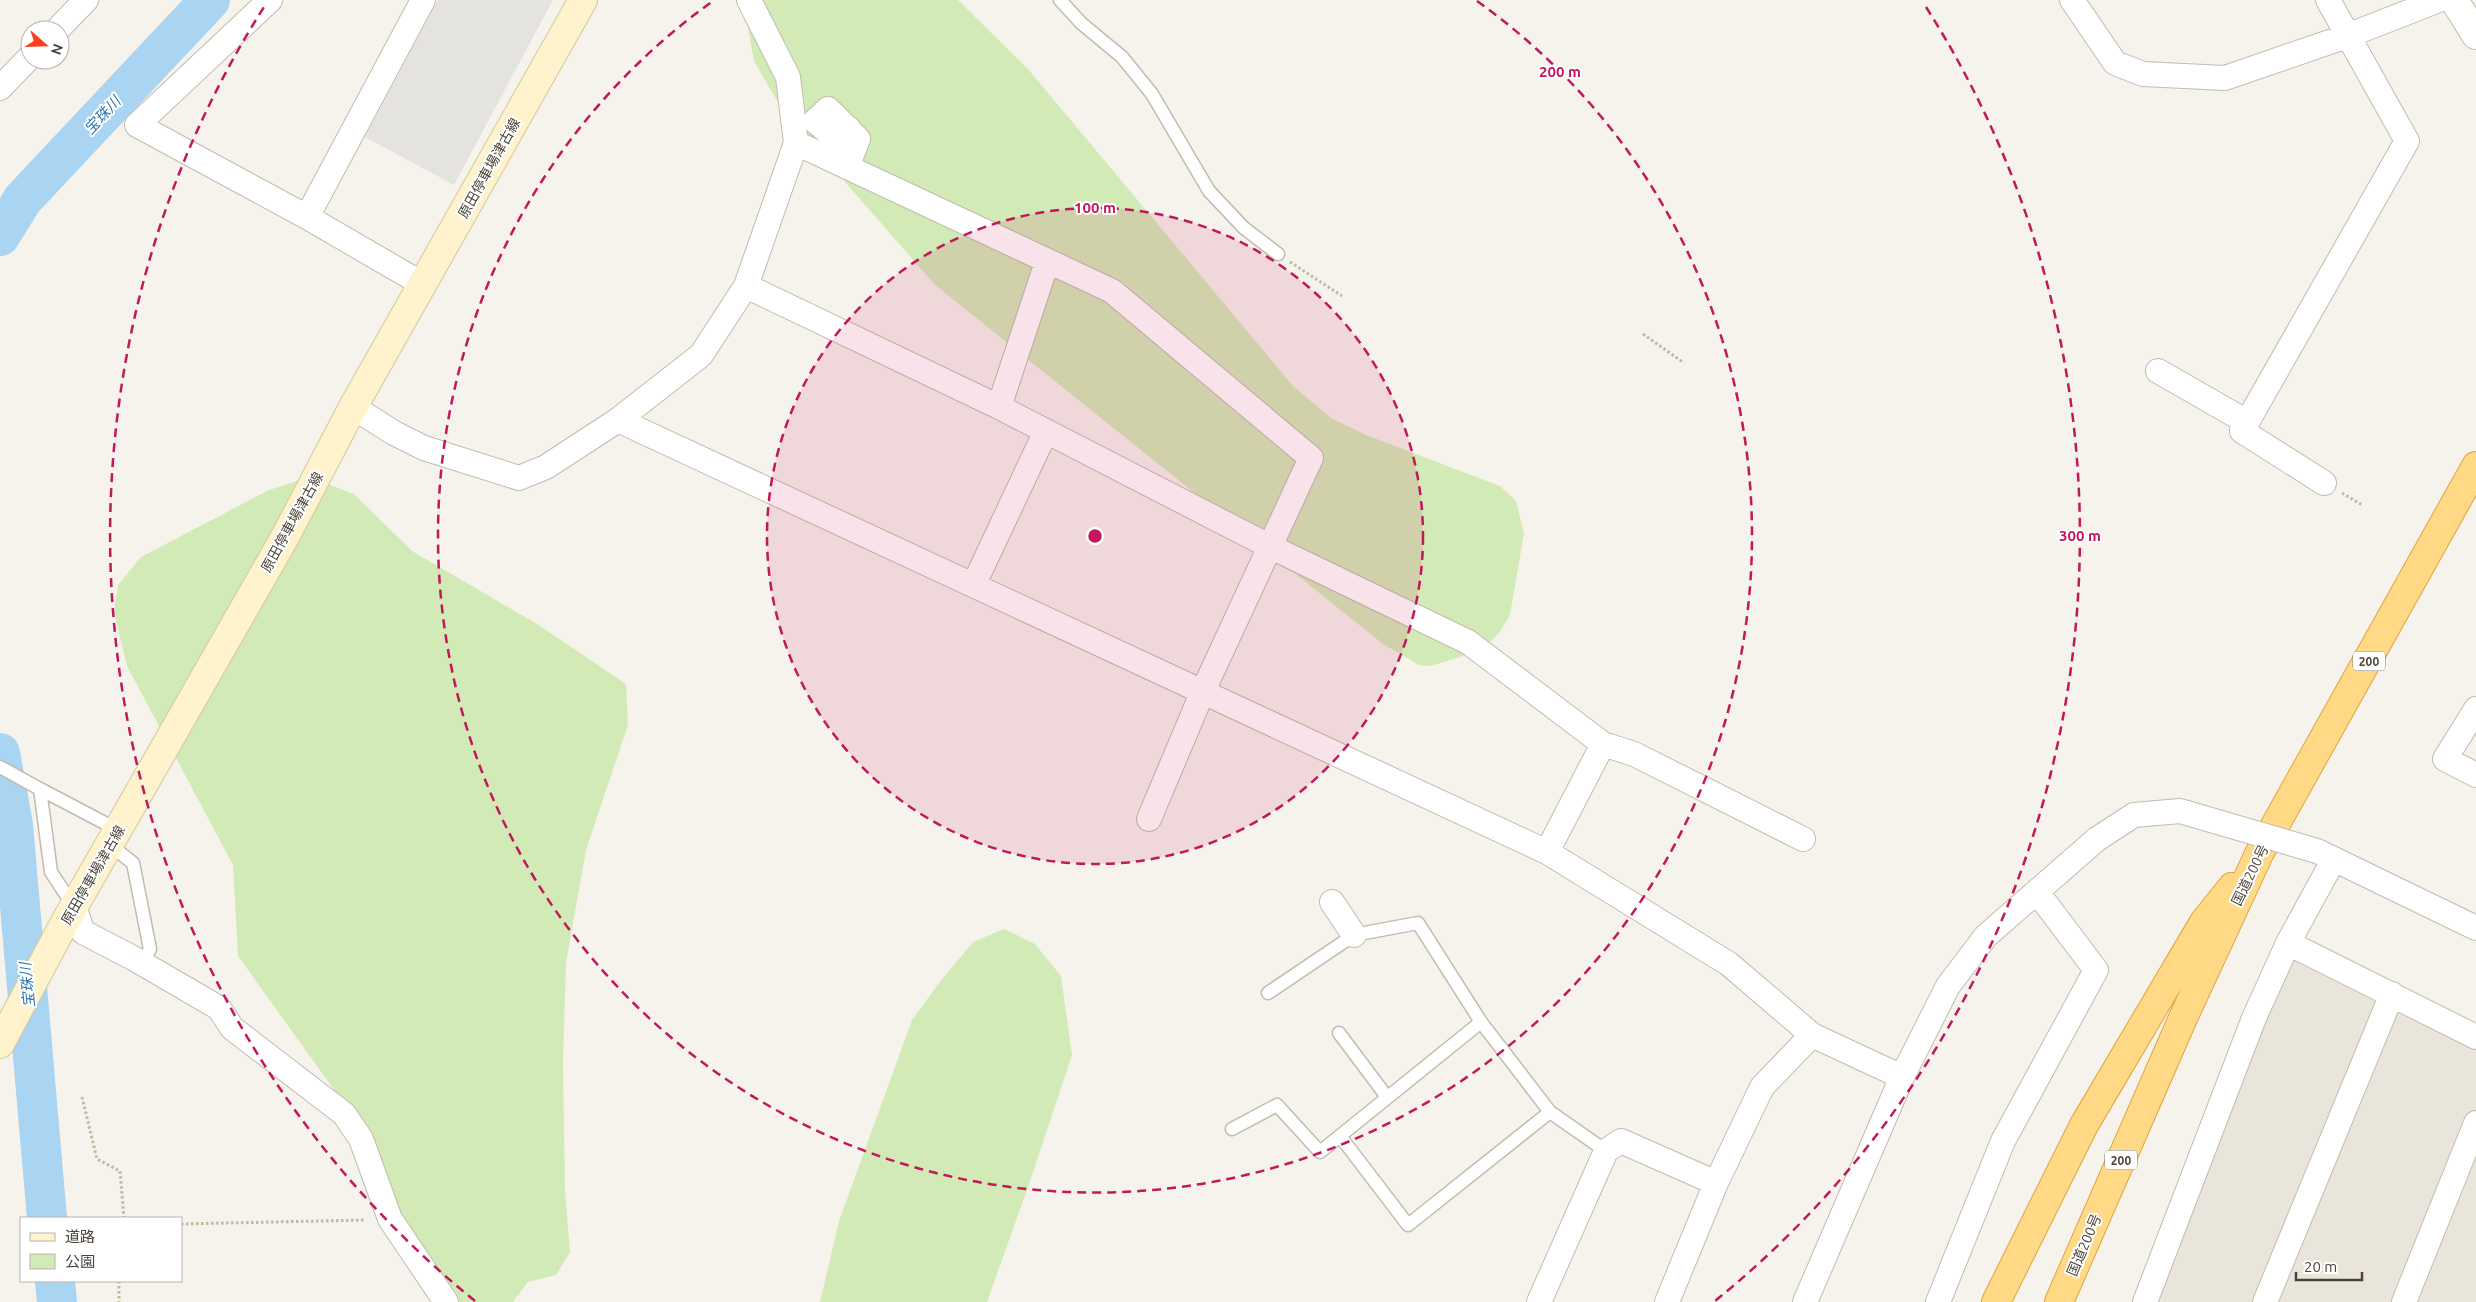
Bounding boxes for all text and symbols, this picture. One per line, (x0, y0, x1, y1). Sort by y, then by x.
north arrow (20, 20, 70, 70)
text: N (48, 42, 67, 57)
text: 200 m (1539, 63, 1581, 80)
water label: 宝珠川 (80, 91, 125, 137)
street label: 原田停車場津古線 (455, 115, 523, 221)
text: 100 m (1074, 199, 1116, 216)
street label: 原田停車場津古線 (258, 469, 326, 575)
centre of rings (1086, 527, 1104, 545)
text: 300 m (2059, 527, 2101, 544)
road number: 200 (2353, 651, 2385, 670)
street label: 原田停車場津古線 (58, 823, 128, 927)
street label: 国道200号 (2228, 842, 2272, 908)
water label: 宝珠川 (16, 960, 37, 1008)
road number: 200 (2105, 1150, 2137, 1170)
street label: 国道200号 (2064, 1212, 2104, 1278)
legend (20, 1217, 182, 1282)
text: 道路 (65, 1228, 95, 1245)
scale bar (2296, 1250, 2362, 1282)
text: 公園 (65, 1253, 95, 1270)
text: 20 m (2304, 1258, 2337, 1275)

